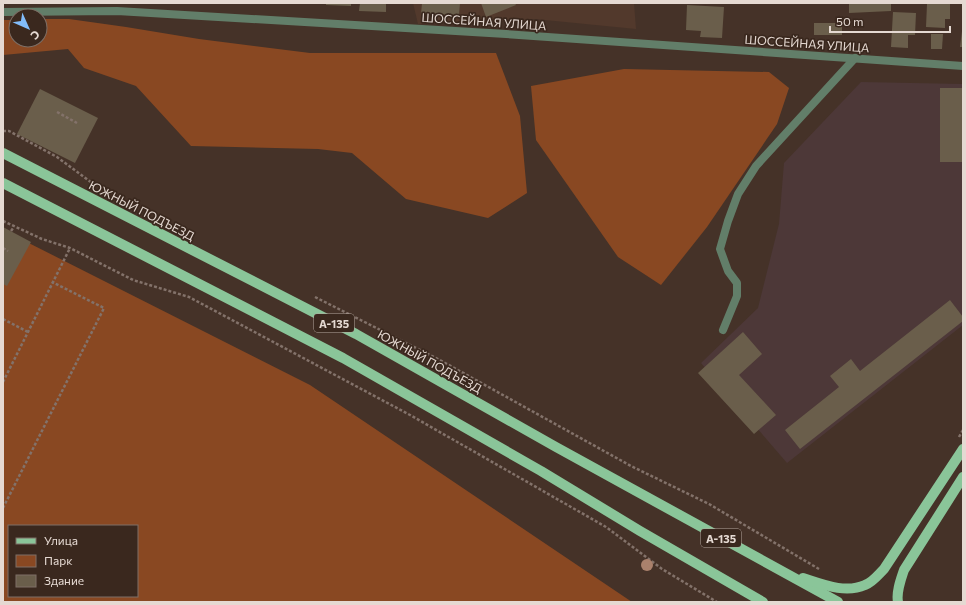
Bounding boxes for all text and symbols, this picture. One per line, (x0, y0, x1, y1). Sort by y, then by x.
north arrow (8, 8, 48, 48)
scale bar (830, 8, 950, 34)
street label: ШОССЕЙНАЯ УЛИЦА (421, 10, 547, 32)
text: 50 m (836, 14, 864, 28)
text: С (28, 28, 43, 43)
street label: ШОССЕЙНАЯ УЛИЦА (744, 32, 870, 54)
street label: ЮЖНЫЙ ПОДЪЕЗД (87, 177, 198, 243)
road number: А-135 (314, 314, 354, 332)
street label: ЮЖНЫЙ ПОДЪЕЗД (376, 327, 485, 396)
legend (8, 525, 138, 597)
road number: А-135 (701, 529, 741, 547)
text: Улица (44, 533, 78, 547)
text: Парк (44, 553, 73, 567)
text: Здание (44, 573, 84, 587)

